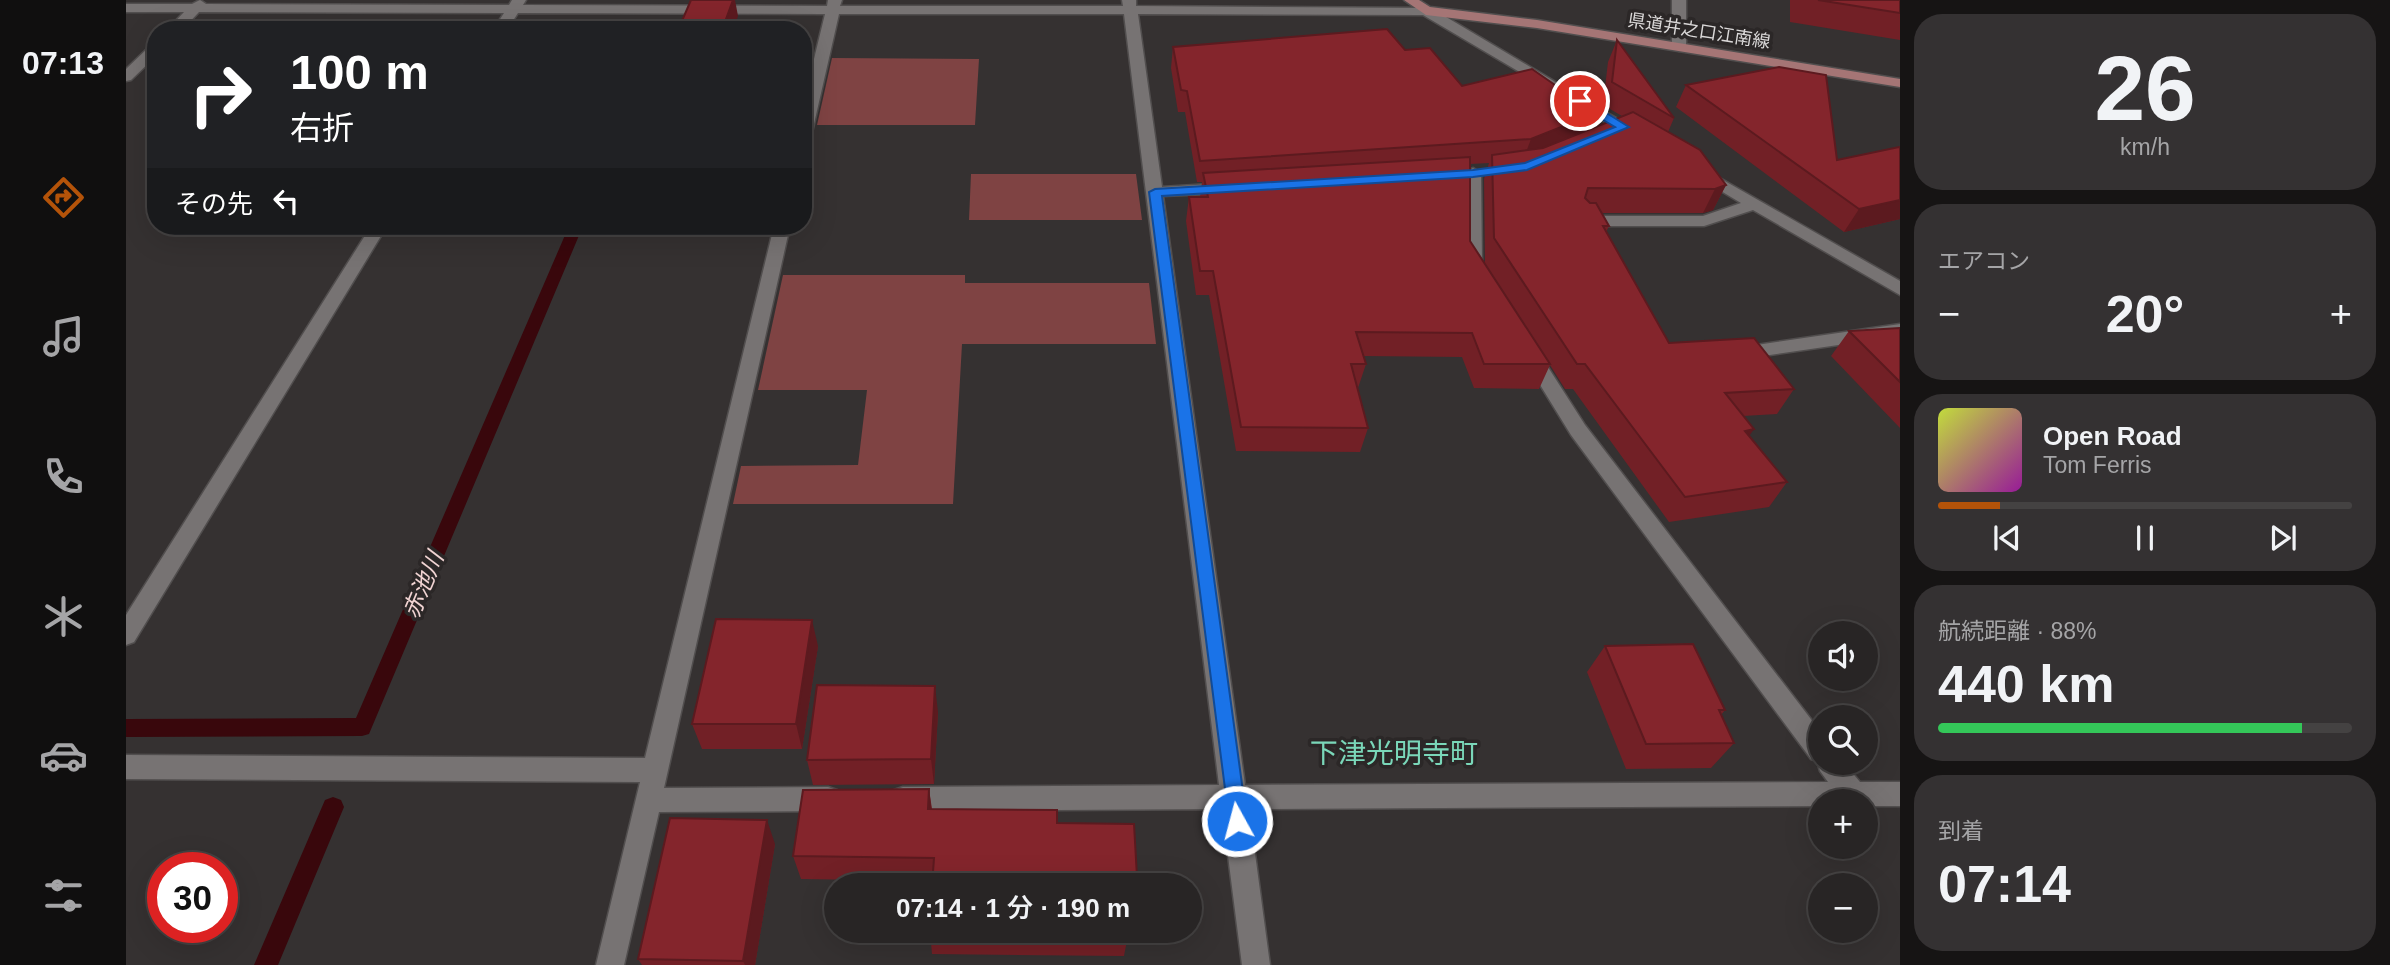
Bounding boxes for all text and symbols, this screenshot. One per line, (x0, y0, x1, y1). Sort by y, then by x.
street label: 県道井之口江南線 (1626, 10, 1772, 52)
text: 26 (2094, 38, 2196, 139)
text: 07:13 (22, 45, 104, 81)
text: 100 m (290, 45, 429, 99)
icon: right (175, 49, 266, 140)
pin (1550, 71, 1610, 131)
icon: arrive (1561, 82, 1599, 120)
text: 右折 (290, 110, 354, 146)
text: km/h (2120, 134, 2170, 160)
icon: directions (39, 173, 88, 222)
icon: left (267, 182, 305, 220)
text: その先 (175, 189, 253, 219)
text: エアコン (1938, 248, 2030, 274)
text: 20° (2106, 285, 2184, 343)
text: − (1938, 293, 1960, 335)
text: + (2330, 293, 2352, 335)
icon: music (39, 312, 88, 361)
text: Open Road (2043, 421, 2182, 451)
icon: phone (39, 452, 88, 501)
text: Tom Ferris (2043, 452, 2152, 478)
icon: previous (1988, 519, 2026, 557)
icon: pause (2126, 519, 2164, 557)
icon: next (2264, 519, 2302, 557)
water label: 赤池川 (398, 545, 450, 622)
icon: climate (39, 592, 88, 641)
text: 航続距離 · 88% (1938, 618, 2096, 644)
map controls (1808, 621, 1878, 943)
button: sound (1808, 621, 1878, 691)
text: 440 km (1938, 655, 2114, 713)
button: search (1808, 705, 1878, 775)
icon: car (39, 731, 88, 780)
district label: 下津光明寺町 (1310, 738, 1478, 769)
position arrow (1200, 784, 1274, 858)
button: + (1808, 789, 1878, 859)
text: 到着 (1938, 818, 1984, 844)
speed limit sign: 30 (147, 852, 238, 943)
text: 07:14 (1938, 855, 2071, 913)
icon: filters (39, 871, 88, 920)
button: − (1808, 873, 1878, 943)
text: 07:14 · 1 分 · 190 m (896, 893, 1130, 923)

